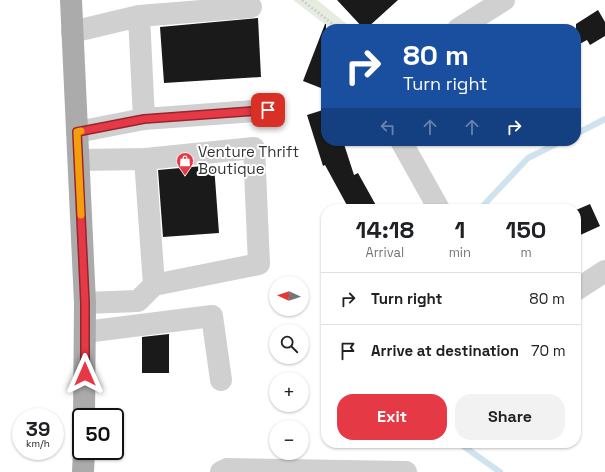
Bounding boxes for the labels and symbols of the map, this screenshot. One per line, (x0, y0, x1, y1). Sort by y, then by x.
pin (251, 93, 285, 127)
place label: Venture Thrift Boutique (198, 142, 299, 178)
shop icon: Venture Thrift Boutique (175, 151, 195, 176)
north arrow (269, 276, 309, 316)
position arrow (64, 353, 106, 395)
speed limit sign: 50 (72, 408, 124, 460)

